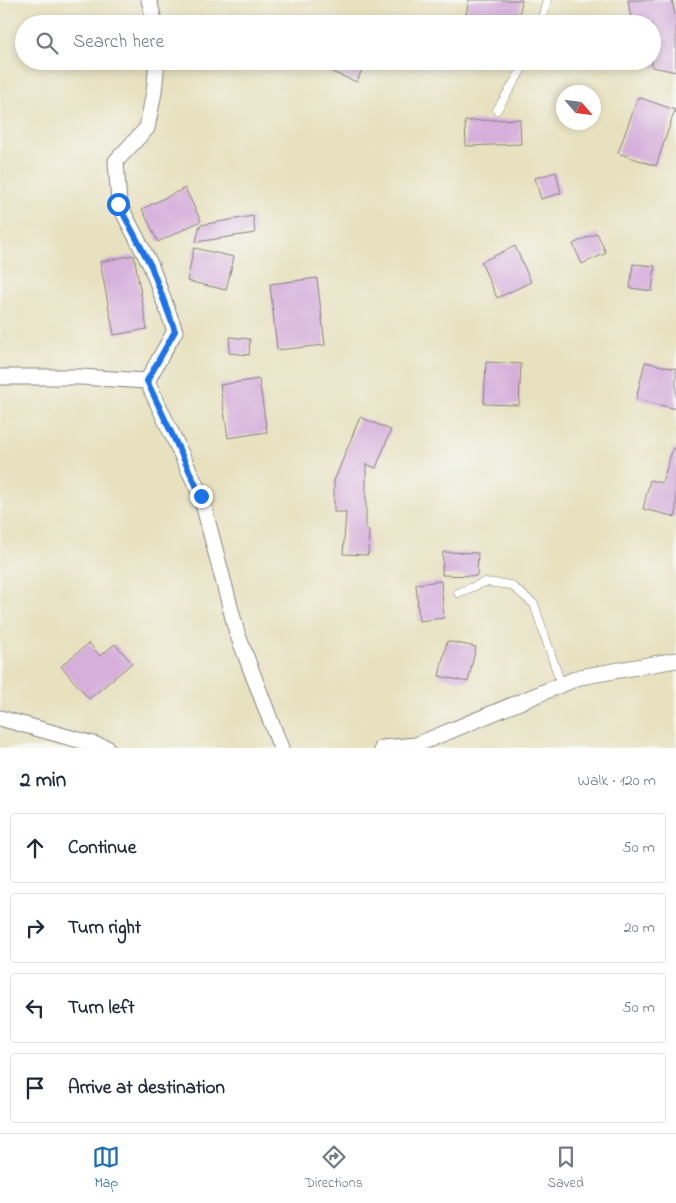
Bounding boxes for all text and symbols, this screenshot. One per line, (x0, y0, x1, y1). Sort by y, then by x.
search box (15, 15, 661, 70)
icon: search (33, 29, 61, 57)
text: Search here (73, 29, 164, 56)
north arrow (556, 85, 601, 130)
route start (107, 193, 130, 216)
route end (190, 485, 213, 508)
text: 2 min (20, 766, 66, 796)
text: Walk · 120 m (577, 769, 656, 793)
icon: ahead (21, 834, 49, 862)
text: Continue (68, 835, 136, 862)
text: 50 m (623, 836, 655, 860)
icon: right (21, 914, 49, 942)
text: Turn right (68, 915, 141, 942)
text: 20 m (624, 916, 655, 940)
icon: left (21, 994, 49, 1022)
text: Turn left (68, 995, 135, 1022)
text: 50 m (623, 996, 655, 1020)
icon: arrive (21, 1074, 49, 1102)
text: Arrive at destination (68, 1075, 225, 1102)
tab: Map (92, 1143, 120, 1194)
tab: Directions (305, 1143, 363, 1194)
tab: Saved (547, 1143, 584, 1194)

